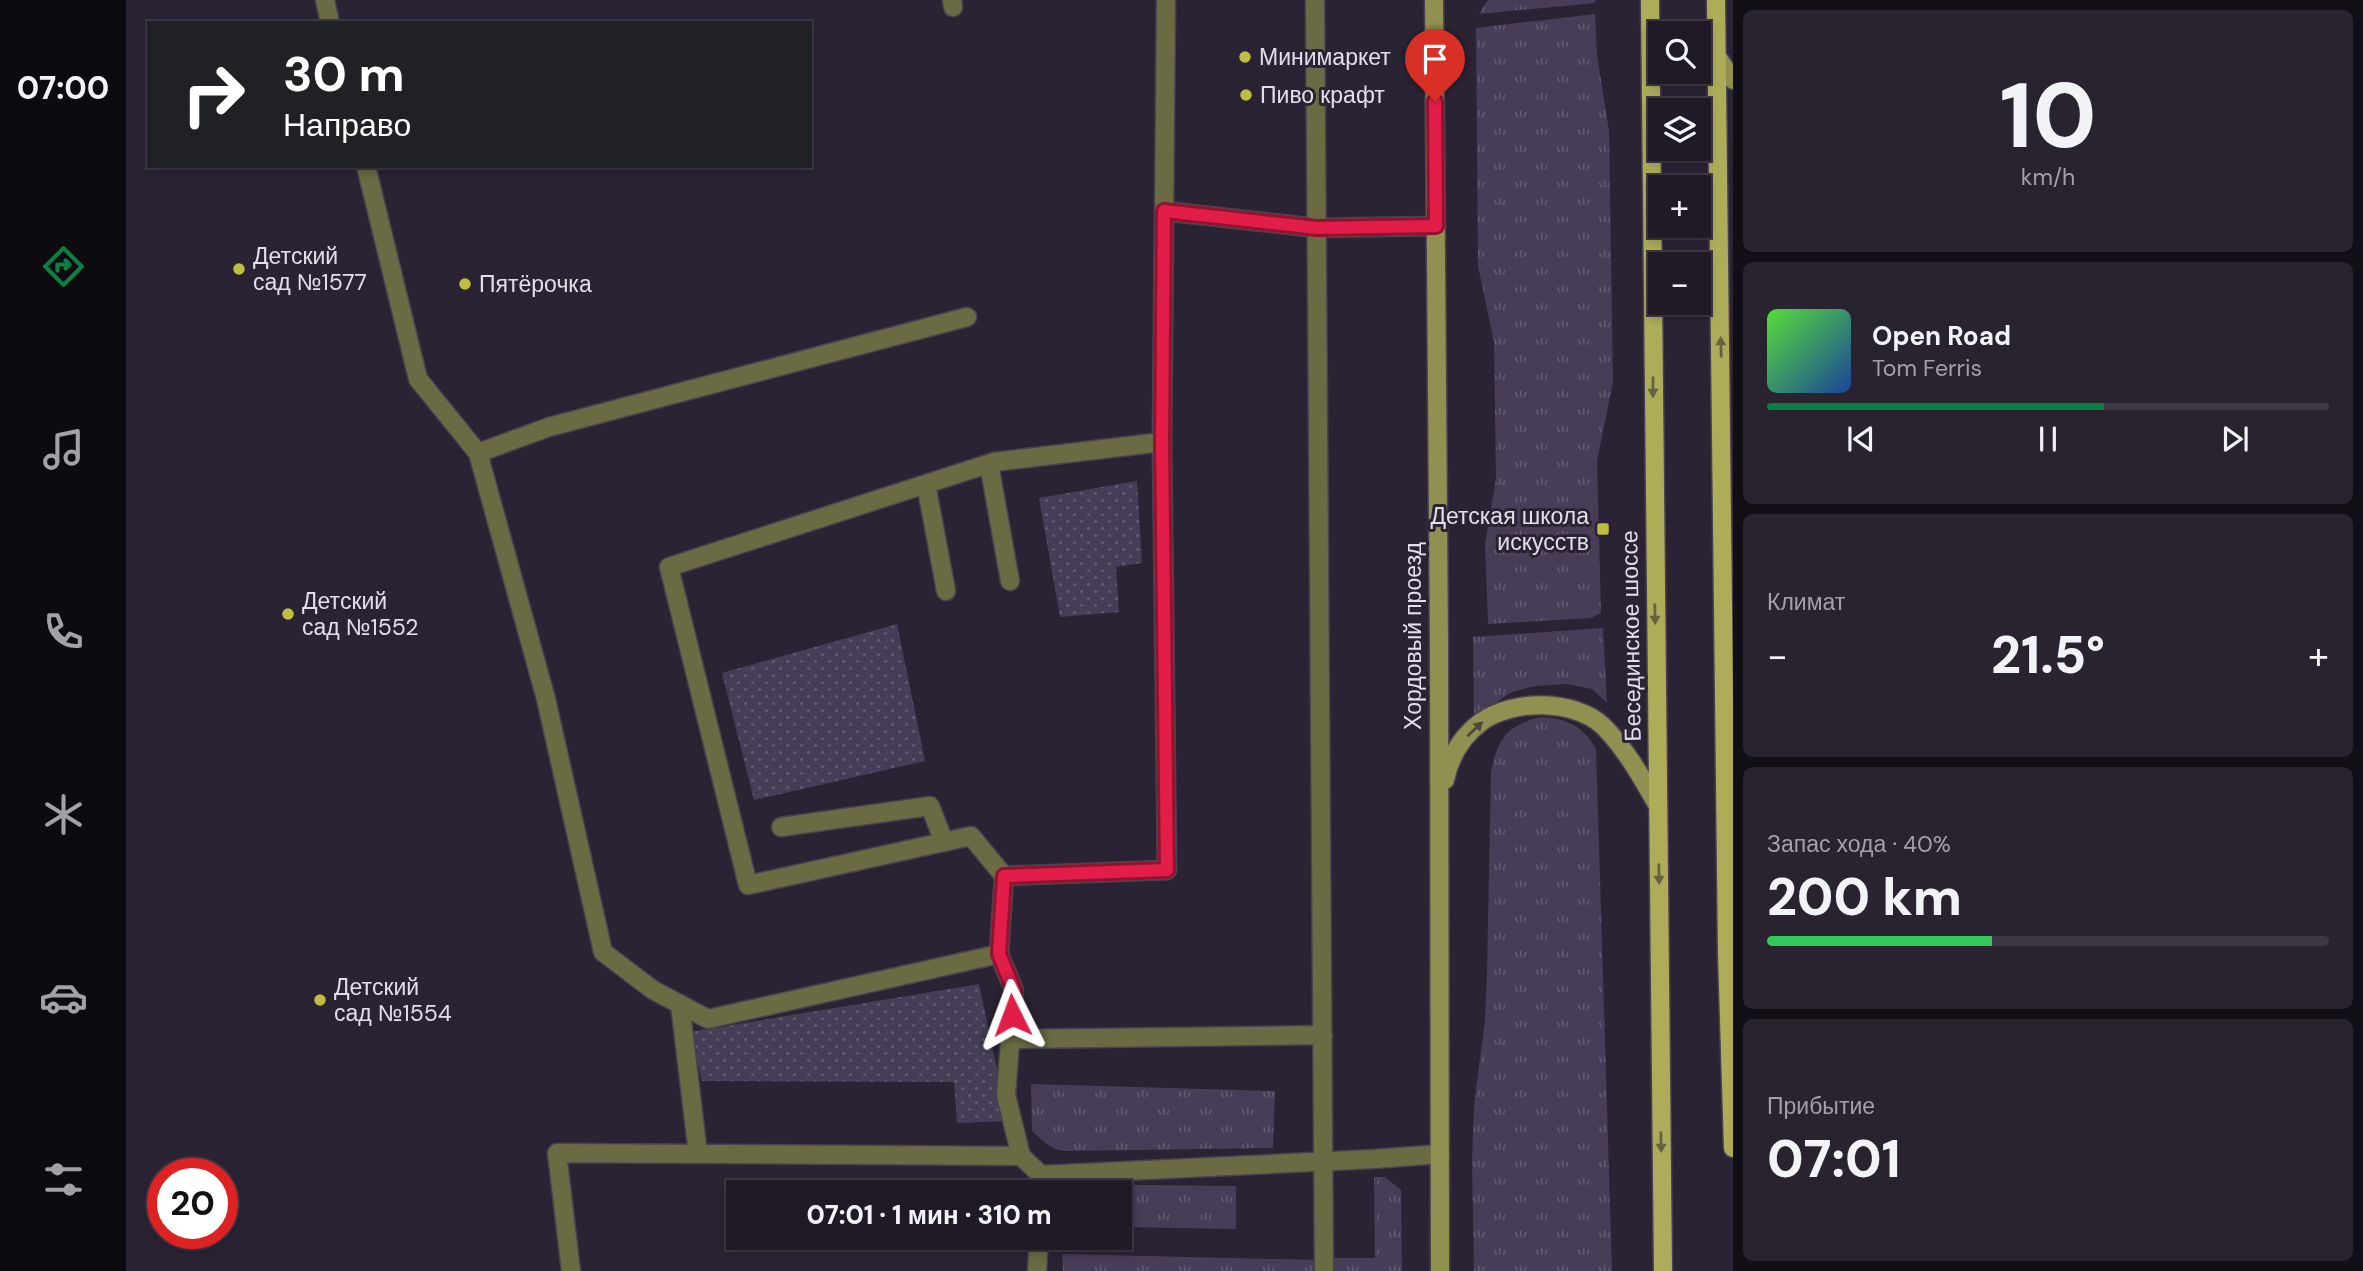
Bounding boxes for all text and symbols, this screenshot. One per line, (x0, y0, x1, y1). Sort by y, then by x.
map controls (1648, 21, 1711, 315)
button: search (1648, 21, 1711, 84)
pin (1405, 29, 1465, 101)
icon: arrive (1416, 40, 1454, 78)
text: 30 m (283, 42, 405, 106)
place label: Минимаркет (1259, 42, 1391, 72)
icon: right (168, 49, 259, 140)
marker: Минимаркет (1237, 49, 1253, 65)
text: 10 (1999, 57, 2097, 175)
text: 07:00 (17, 67, 109, 109)
place label: Пиво крафт (1260, 80, 1385, 110)
marker: Пиво крафт (1238, 87, 1254, 103)
button: layers (1648, 98, 1711, 161)
text: Направо (283, 104, 411, 146)
text: km/h (2021, 162, 2075, 192)
button: + (1648, 175, 1711, 238)
place label: Детский сад №1577 (253, 241, 367, 297)
icon: directions (39, 242, 88, 291)
button: − (1648, 252, 1711, 315)
marker: Детский сад №1577 (231, 261, 247, 277)
place label: Пятёрочка (479, 269, 592, 299)
marker: Пятёрочка (457, 276, 473, 292)
text: Open Road (1872, 319, 2011, 353)
one-way arrow (1715, 336, 1726, 358)
text: Tom Ferris (1872, 353, 1982, 383)
one-way arrow (1647, 376, 1659, 398)
icon: previous (1842, 420, 1880, 458)
icon: pause (2029, 420, 2067, 458)
icon: next (2216, 420, 2254, 458)
icon: music (39, 425, 88, 474)
place label: Детская школа искусств (1430, 501, 1589, 557)
marker: Детская школа искусств (1595, 521, 1611, 537)
street label: Бесединское шоссе (1614, 530, 1648, 742)
street label: Хордовый проезд (1398, 542, 1428, 730)
place label: Детский сад №1552 (302, 586, 419, 642)
text: Климат (1767, 587, 1845, 617)
one-way arrow (1649, 603, 1661, 625)
marker: Детский сад №1552 (280, 606, 296, 622)
icon: phone (39, 607, 88, 656)
text: 21.5° (1991, 621, 2105, 689)
text: − (1767, 631, 1788, 681)
text: + (2308, 631, 2329, 681)
one-way arrow (1466, 721, 1484, 737)
icon: climate (39, 790, 88, 839)
text: Запас хода · 40% (1767, 829, 1951, 859)
text: 200 km (1767, 863, 1962, 931)
one-way arrow (1653, 864, 1664, 886)
place label: Детский сад №1554 (334, 972, 452, 1028)
icon: car (39, 973, 88, 1022)
position arrow (975, 978, 1049, 1052)
marker: Детский сад №1554 (312, 992, 328, 1008)
text: Прибытие (1767, 1091, 1875, 1121)
text: 07:01 (1767, 1125, 1901, 1193)
one-way arrow (1655, 1131, 1667, 1153)
icon: filters (39, 1155, 88, 1204)
speed limit sign: 20 (147, 1158, 238, 1249)
text: 07:01 · 1 мин · 310 m (806, 1198, 1052, 1232)

